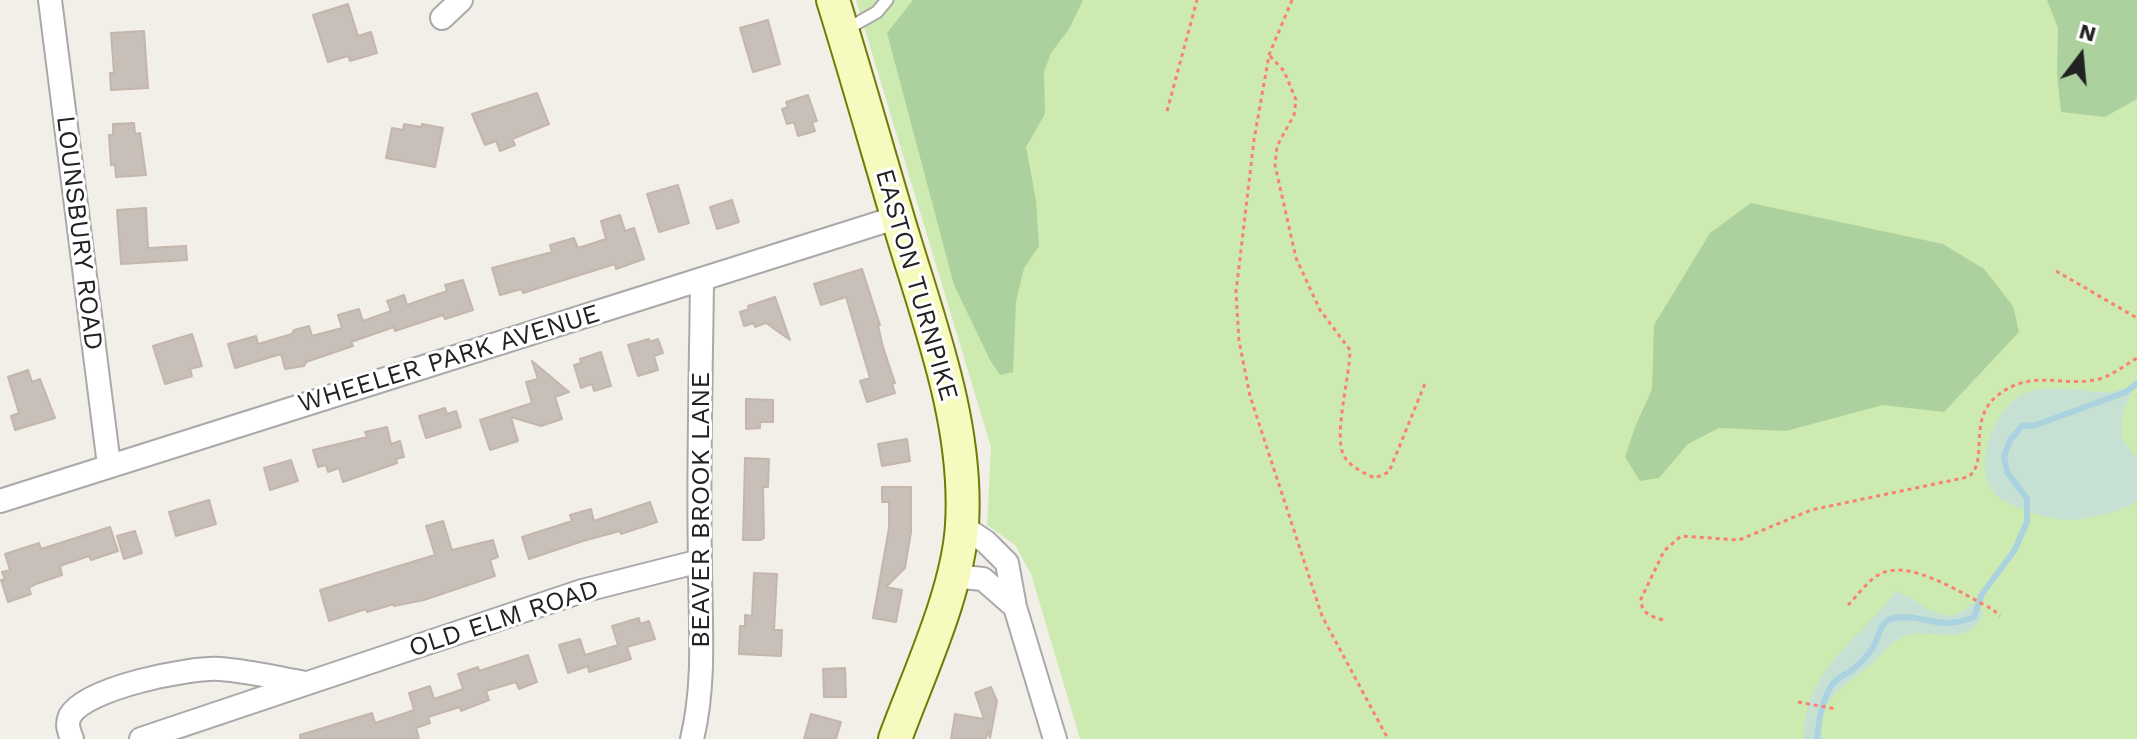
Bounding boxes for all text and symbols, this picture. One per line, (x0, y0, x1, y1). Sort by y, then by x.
north arrow (2041, 16, 2121, 96)
text: N (2076, 18, 2099, 47)
street label: LOUNSBURY ROAD (49, 114, 109, 352)
street label: EASTON TURNPIKE (868, 166, 964, 404)
street label: WHEELER PARK AVENUE (294, 298, 604, 420)
street label: BEAVER BROOK LANE (685, 372, 717, 648)
street label: OLD ELM ROAD (405, 574, 603, 664)

